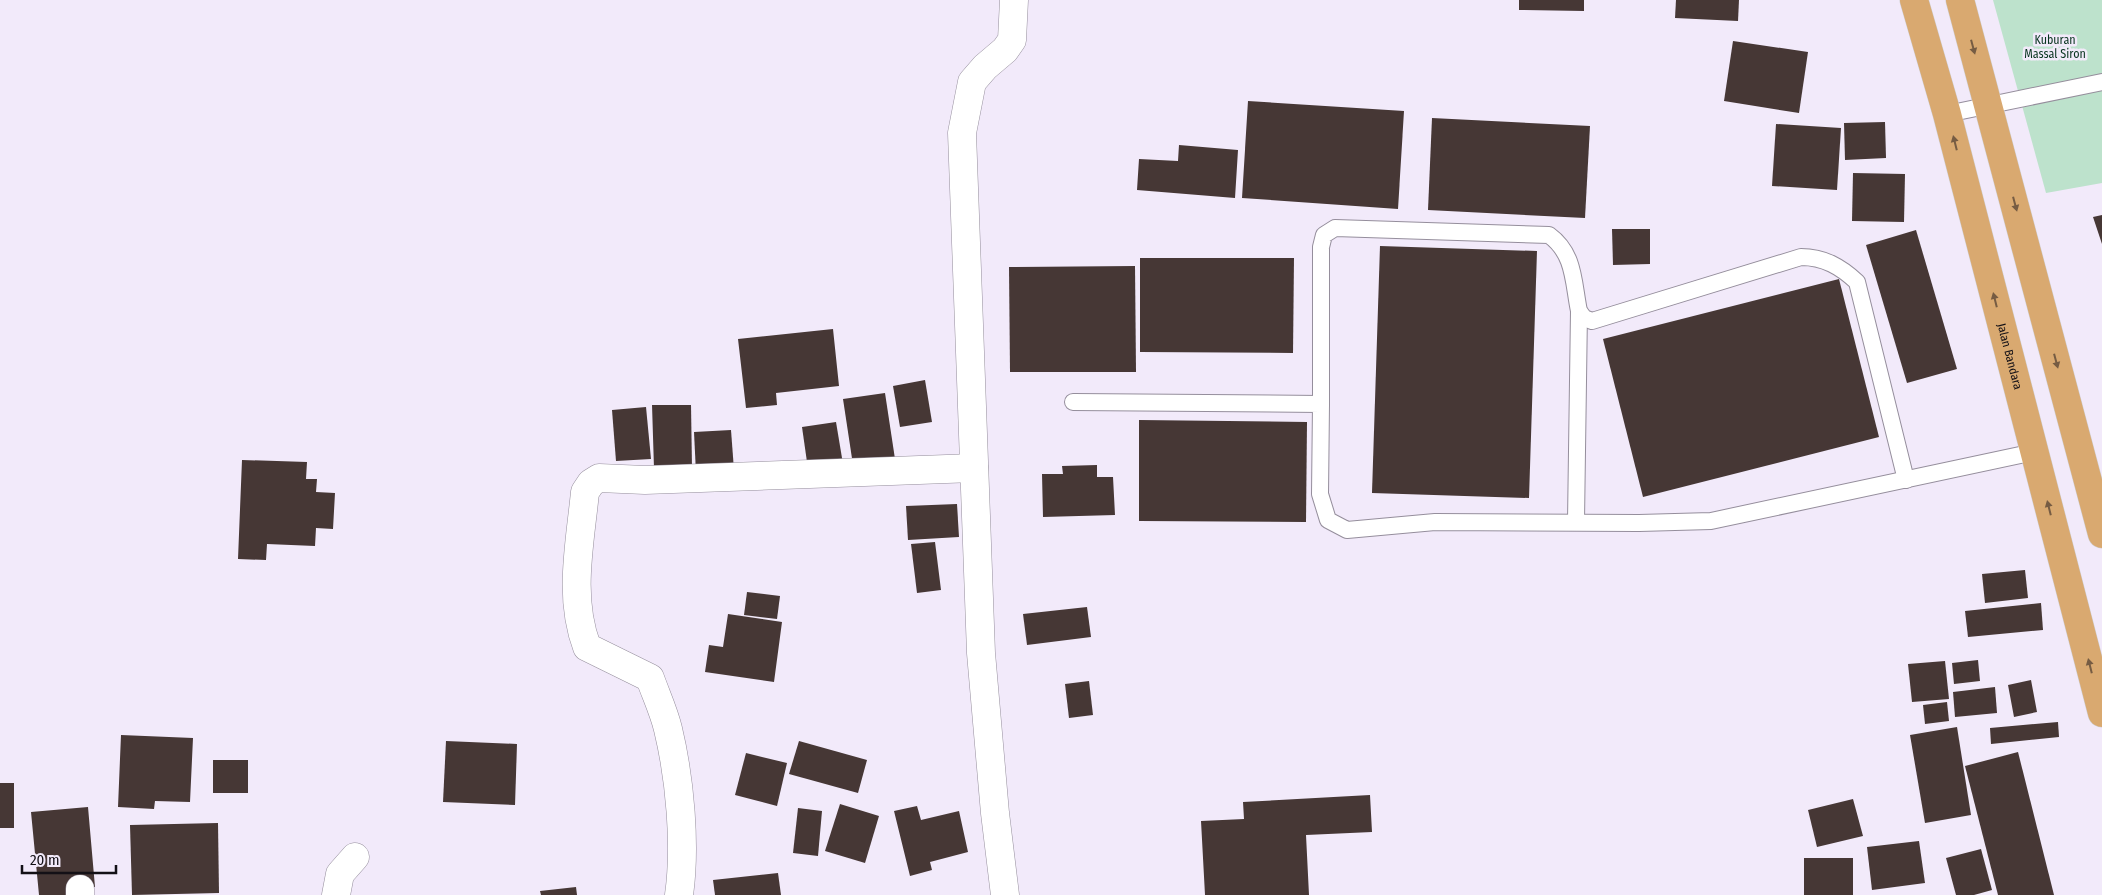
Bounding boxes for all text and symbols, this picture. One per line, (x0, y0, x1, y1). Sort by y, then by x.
park label: Kuburan Massal Siron (2024, 33, 2086, 61)
one-way arrow (1969, 39, 1977, 55)
one-way arrow (1951, 135, 1959, 150)
one-way arrow (2011, 196, 2019, 212)
one-way arrow (1991, 293, 1999, 308)
street label: Jalan Bandara (1994, 322, 2025, 391)
one-way arrow (2053, 354, 2061, 369)
one-way arrow (2045, 501, 2053, 516)
one-way arrow (2086, 658, 2094, 673)
scale bar (22, 842, 116, 874)
text: 20 m (30, 851, 60, 869)

